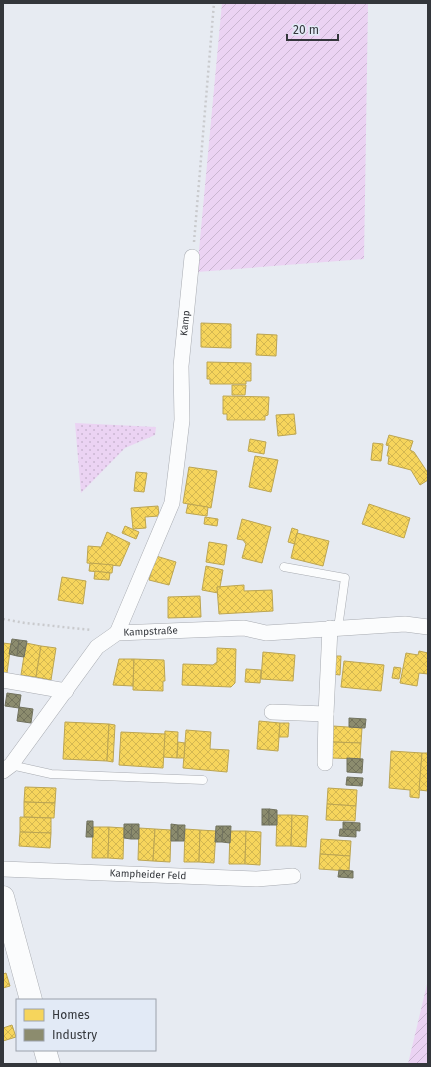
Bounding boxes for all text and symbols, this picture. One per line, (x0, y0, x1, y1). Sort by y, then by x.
scale bar (287, 16, 338, 42)
text: 20 m (293, 23, 319, 37)
street label: Kamp (178, 309, 193, 336)
street label: Kampstraße (123, 625, 178, 639)
street label: Kampheider Feld (109, 867, 187, 882)
legend (16, 999, 156, 1051)
text: Homes (52, 1008, 90, 1022)
text: Industry (52, 1028, 97, 1042)

